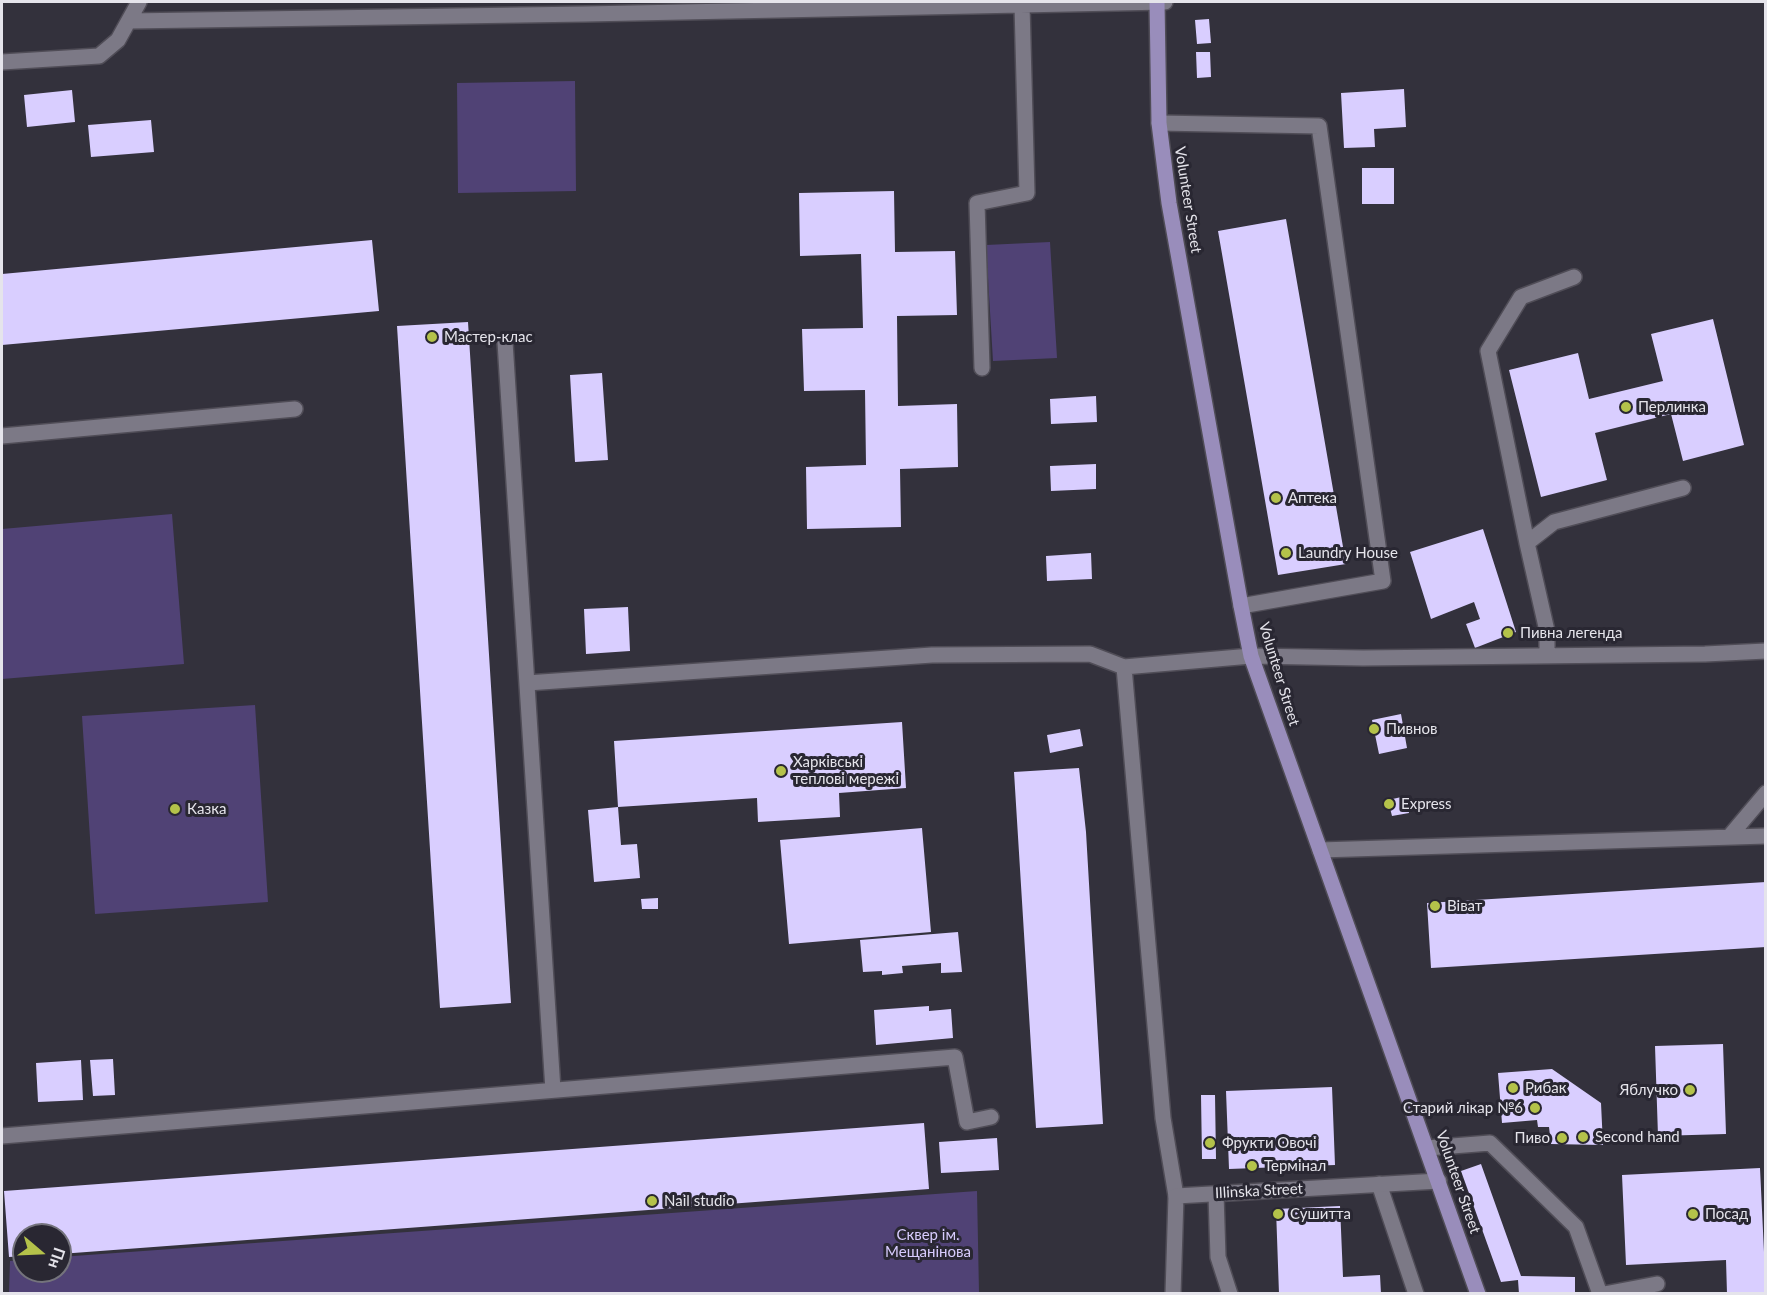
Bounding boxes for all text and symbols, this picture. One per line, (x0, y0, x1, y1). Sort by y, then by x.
street label: Volunteer Street (1171, 145, 1205, 255)
place label: Мастер-клас (444, 328, 533, 346)
marker: Мастер-клас (425, 330, 439, 344)
place label: Перлинка (1638, 398, 1706, 416)
marker: Перлинка (1619, 400, 1633, 414)
place label: Аптека (1288, 489, 1337, 507)
marker: Аптека (1269, 491, 1283, 505)
place label: Laundry House (1298, 544, 1398, 562)
marker: Laundry House (1279, 546, 1293, 560)
street label: Volunteer Street (1255, 620, 1303, 728)
place label: Пивна легенда (1520, 624, 1622, 642)
marker: Пивна легенда (1501, 626, 1515, 640)
place label: Пивнов (1386, 720, 1437, 738)
marker: Пивнов (1367, 722, 1381, 736)
place label: Харківські теплові мережі (793, 753, 899, 788)
marker: Харківські теплові мережі (774, 764, 788, 778)
place label: Express (1401, 795, 1452, 813)
marker: Express (1382, 797, 1396, 811)
place label: Казка (187, 800, 226, 818)
marker: Казка (168, 802, 182, 816)
place label: Віват (1447, 897, 1482, 915)
marker: Віват (1428, 899, 1442, 913)
place label: Рибак (1525, 1079, 1566, 1097)
marker: Рибак (1506, 1081, 1520, 1095)
place label: Яблучко (1619, 1081, 1678, 1099)
marker: Яблучко (1683, 1083, 1697, 1097)
place label: Старий лікар №6 (1403, 1099, 1523, 1117)
marker: Старий лікар №6 (1528, 1101, 1542, 1115)
street label: Volunteer Street (1432, 1128, 1484, 1236)
place label: Second hand (1595, 1128, 1680, 1146)
place label: Пиво (1514, 1129, 1550, 1147)
marker: Second hand (1576, 1130, 1590, 1144)
marker: Пиво (1555, 1131, 1569, 1145)
place label: Фрукти Овочі (1222, 1134, 1316, 1152)
marker: Фрукти Овочі (1203, 1136, 1217, 1150)
place label: Термінал (1264, 1157, 1326, 1175)
marker: Термінал (1245, 1159, 1259, 1173)
street label: Illinska Street (1215, 1180, 1303, 1202)
place label: Nail studio (664, 1192, 734, 1210)
marker: Nail studio (645, 1194, 659, 1208)
place label: Сушитта (1290, 1205, 1351, 1223)
place label: Посад (1705, 1205, 1748, 1223)
marker: Сушитта (1271, 1207, 1285, 1221)
marker: Посад (1686, 1207, 1700, 1221)
north arrow (12, 1223, 72, 1283)
park label: Сквер ім. Мещанінова (885, 1226, 971, 1261)
text: Пн (45, 1245, 70, 1271)

